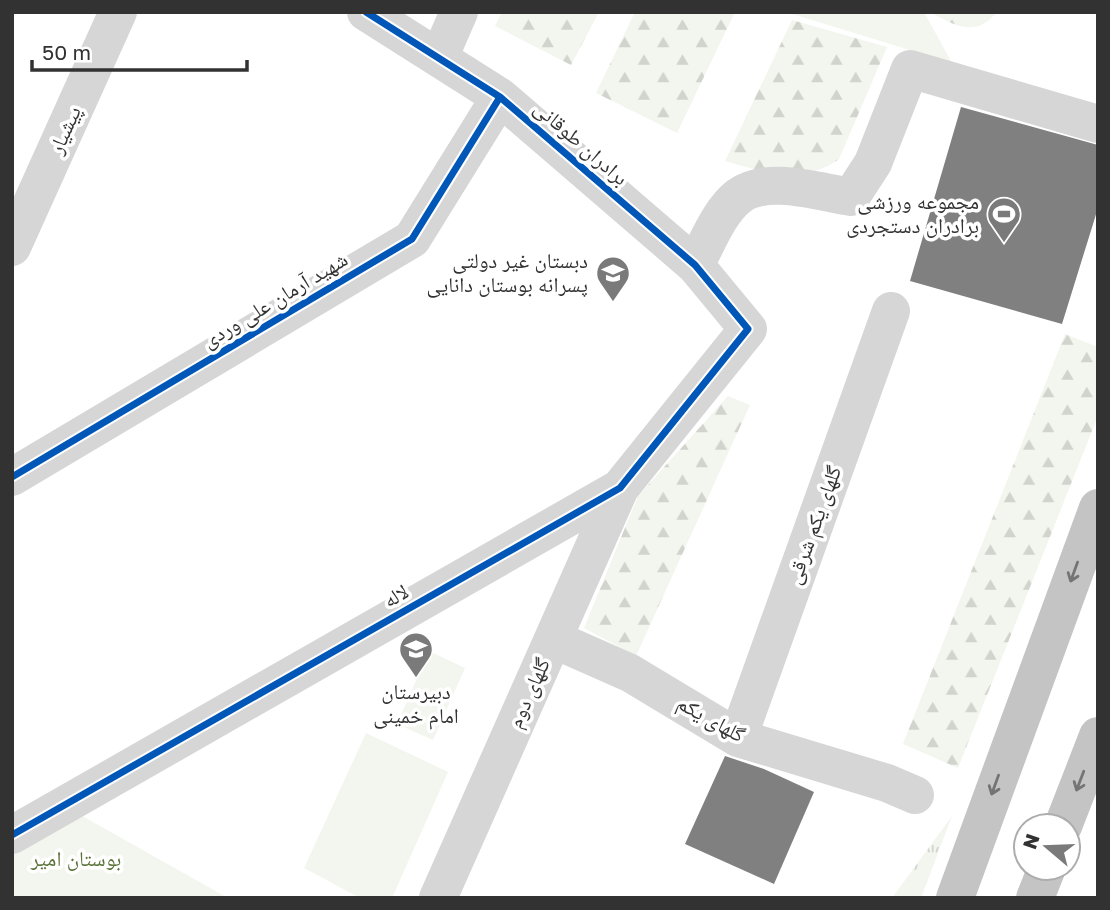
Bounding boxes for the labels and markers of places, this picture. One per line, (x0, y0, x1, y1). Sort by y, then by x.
place label: مجموعه ورزشی برادران دستجردی (846, 188, 979, 238)
sports icon: مجموعه ورزشی برادران دستجردی (985, 195, 1023, 244)
place label: دبستان غیر دولتی پسرانه بوستان دانایی (427, 247, 588, 298)
school or university icon: دبستان غیر دولتی پسرانه بوستان دانایی (594, 254, 632, 303)
school or university icon: دبیرستان امام خمینی (397, 630, 435, 679)
place label: دبیرستان امام خمینی (373, 678, 459, 730)

